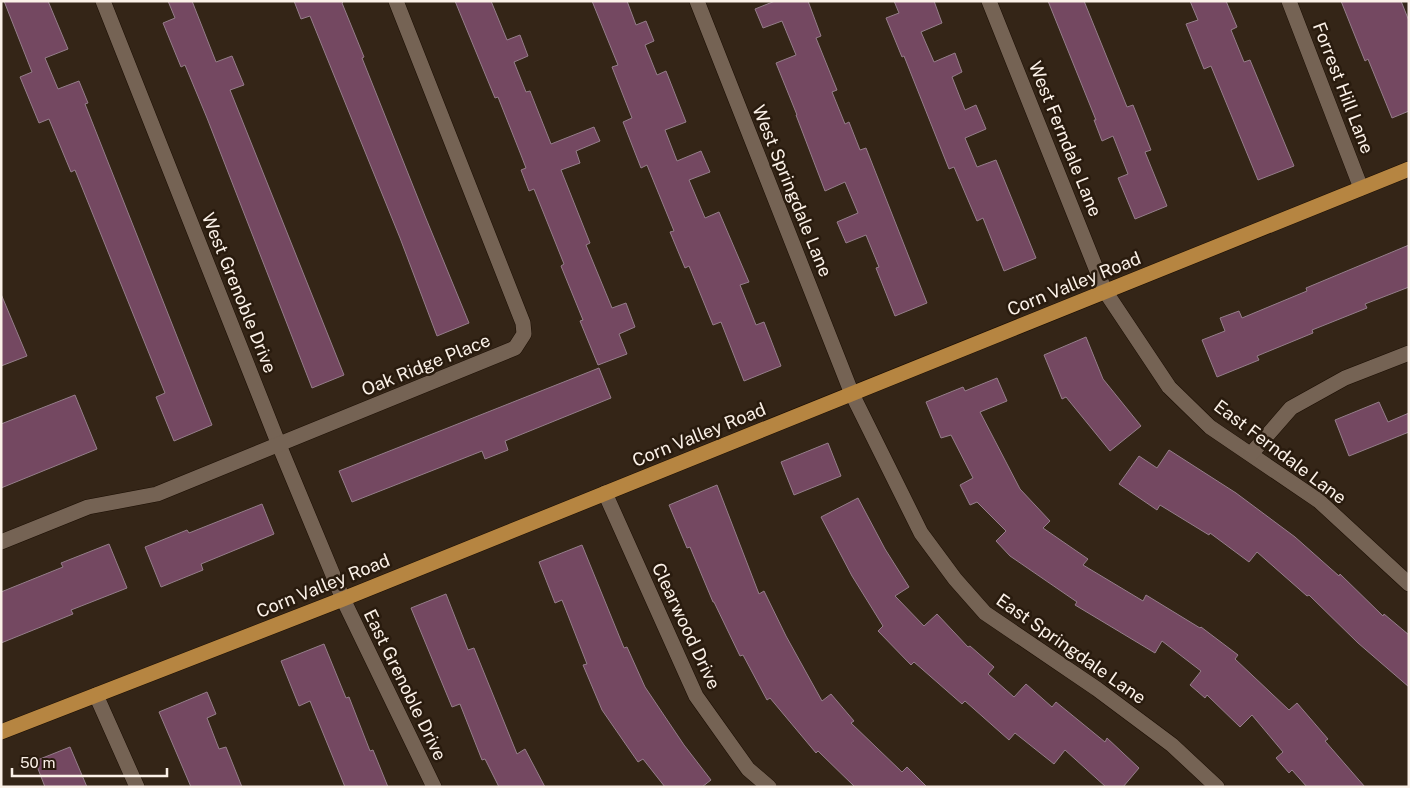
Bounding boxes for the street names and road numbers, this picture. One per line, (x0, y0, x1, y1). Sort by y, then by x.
street label: Forrest Hill Lane (1309, 19, 1378, 156)
street label: West Ferndale Lane (1025, 58, 1106, 220)
street label: West Springdale Lane (748, 102, 837, 280)
street label: West Grenoble Drive (198, 210, 281, 376)
street label: Corn Valley Road (1004, 247, 1144, 320)
street label: Oak Ridge Place (358, 329, 493, 400)
street label: East Ferndale Lane (1210, 395, 1351, 508)
street label: Corn Valley Road (629, 398, 769, 471)
street label: Corn Valley Road (253, 549, 393, 622)
street label: Clearwood Drive (648, 559, 725, 692)
street label: East Springdale Lane (992, 589, 1150, 708)
street label: East Grenoble Drive (360, 606, 451, 764)

